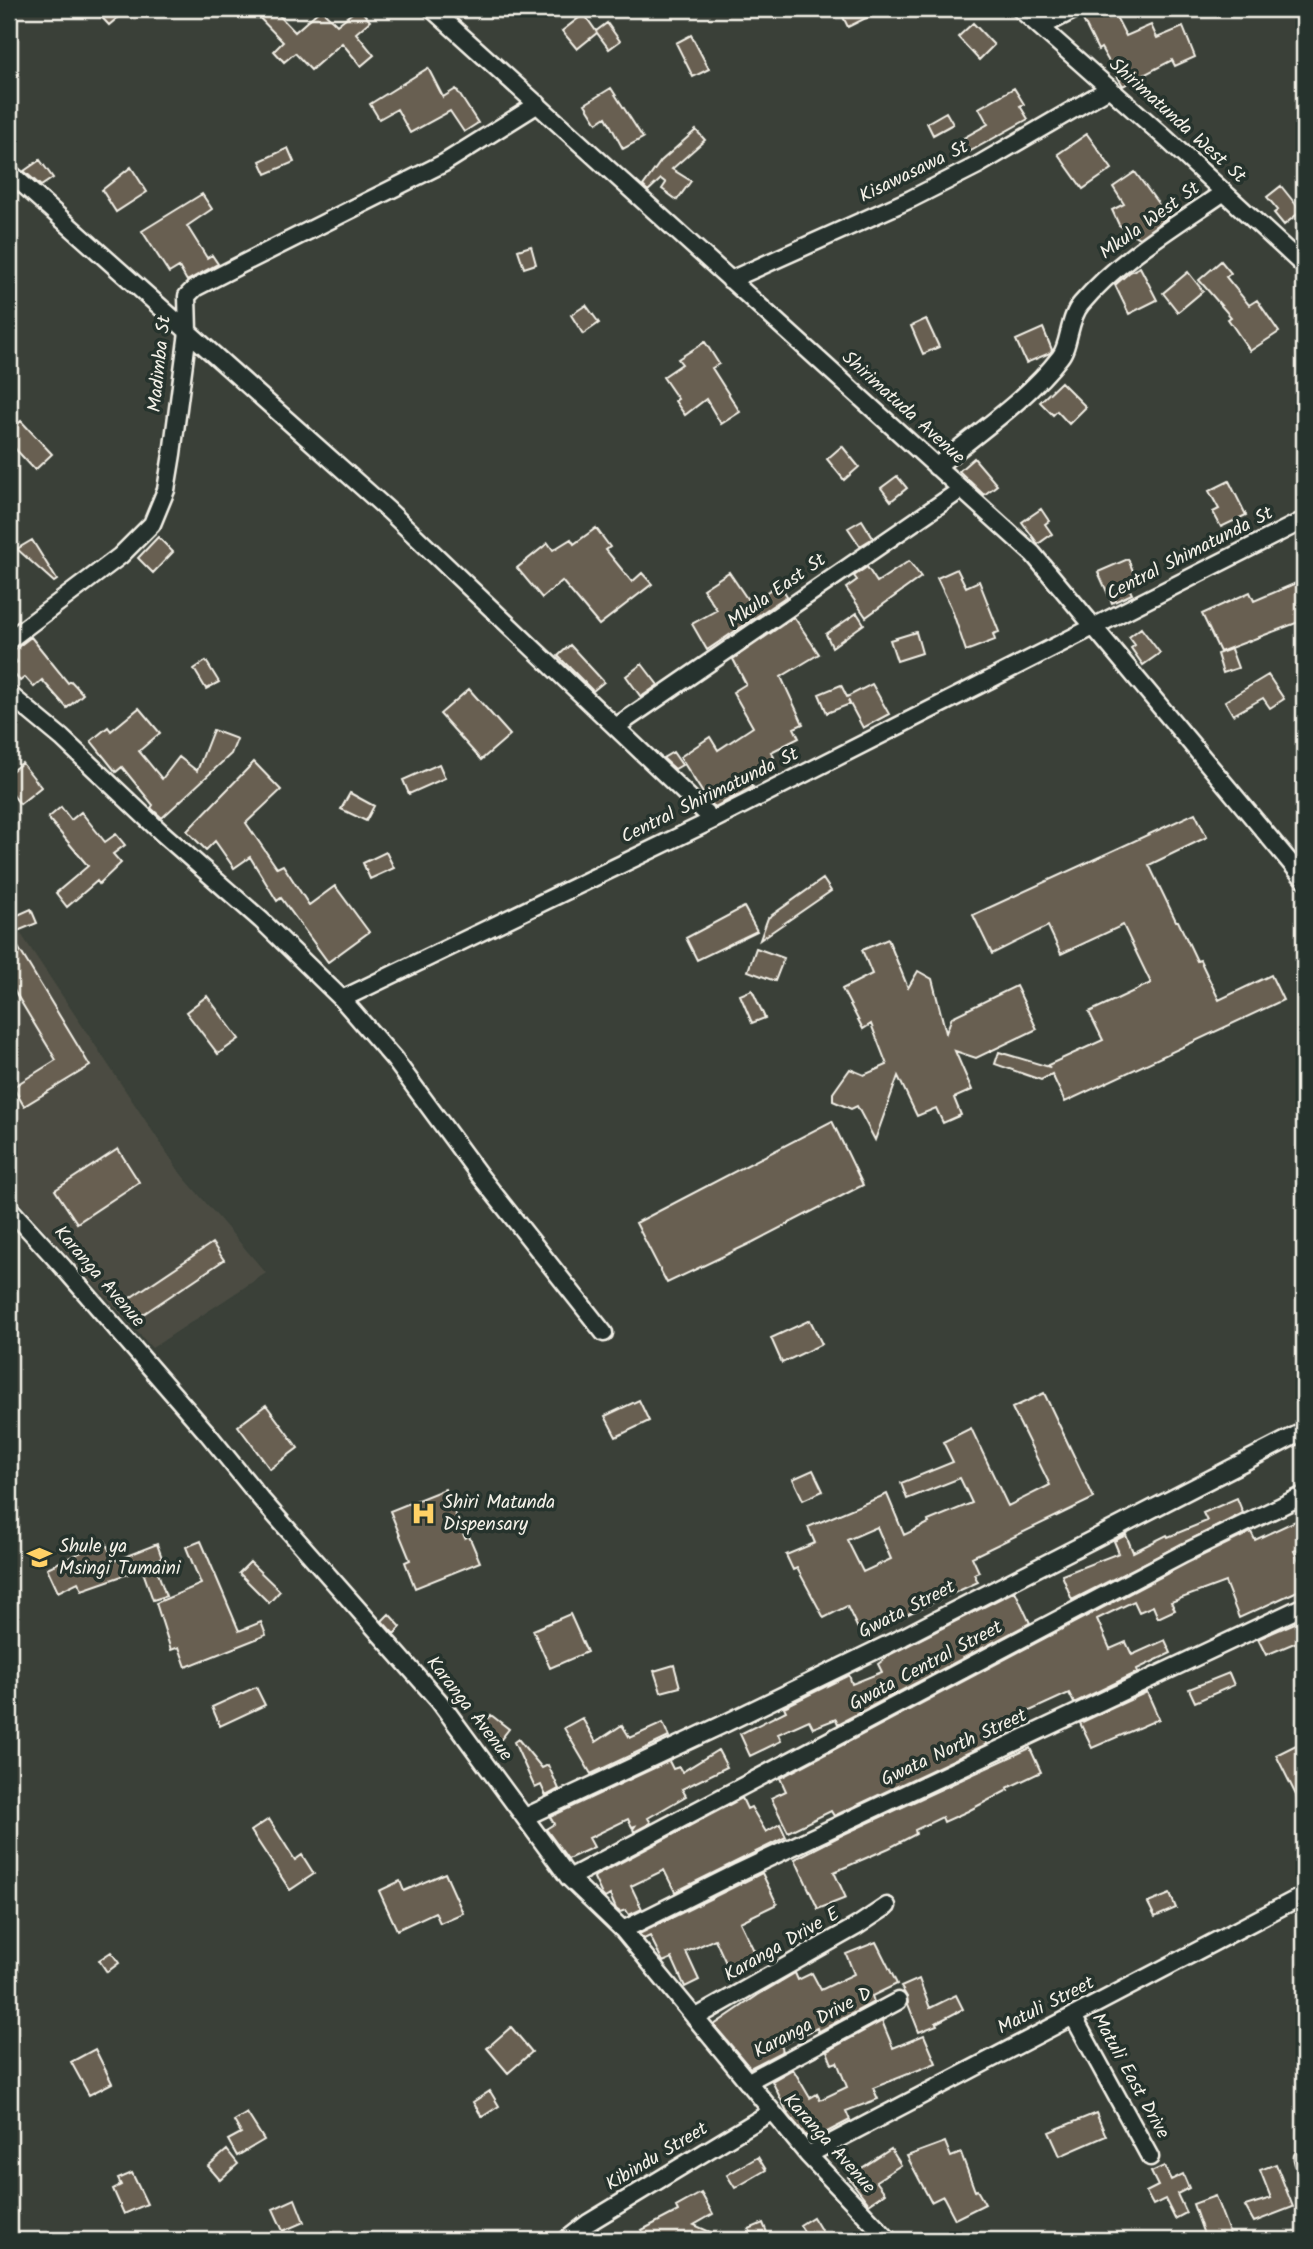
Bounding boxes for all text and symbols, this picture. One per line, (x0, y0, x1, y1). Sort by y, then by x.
street label: Shirimatunda West St (1101, 51, 1253, 192)
street label: Kisawasawa St (854, 132, 974, 211)
street label: Mkula West St (1093, 174, 1207, 268)
street label: Madimba St (140, 314, 180, 414)
street label: Shirimatuda Avenue (834, 344, 972, 472)
street label: Central Shimatunda St (1101, 499, 1279, 609)
street label: Mkula East St (721, 545, 833, 636)
street label: Central Shirimatunda St (616, 740, 805, 852)
street label: Karanga Avenue (46, 1219, 152, 1335)
place label: Shiri Matunda Dispensary (443, 1488, 555, 1540)
hospital icon: Shiri Matunda Dispensary (409, 1500, 437, 1528)
place label: Shule ya Msingi Tumaini (59, 1532, 182, 1584)
school or university icon: Shule ya Msingi Tumaini (25, 1544, 53, 1572)
street label: Gwata Street (853, 1572, 961, 1647)
street label: Gwata Central Street (844, 1612, 1009, 1719)
street label: Karanga Avenue (418, 1650, 520, 1769)
street label: Gwata North Street (876, 1701, 1033, 1795)
street label: Karanga Drive E (718, 1899, 846, 1990)
street label: Matuli Street (992, 1968, 1100, 2043)
street label: Karanga Drive D (748, 1979, 878, 2067)
street label: Matuli East Drive (1083, 2008, 1177, 2145)
street label: Karanga Avenue (775, 2087, 883, 2202)
street label: Kibindu Street (600, 2114, 714, 2199)

